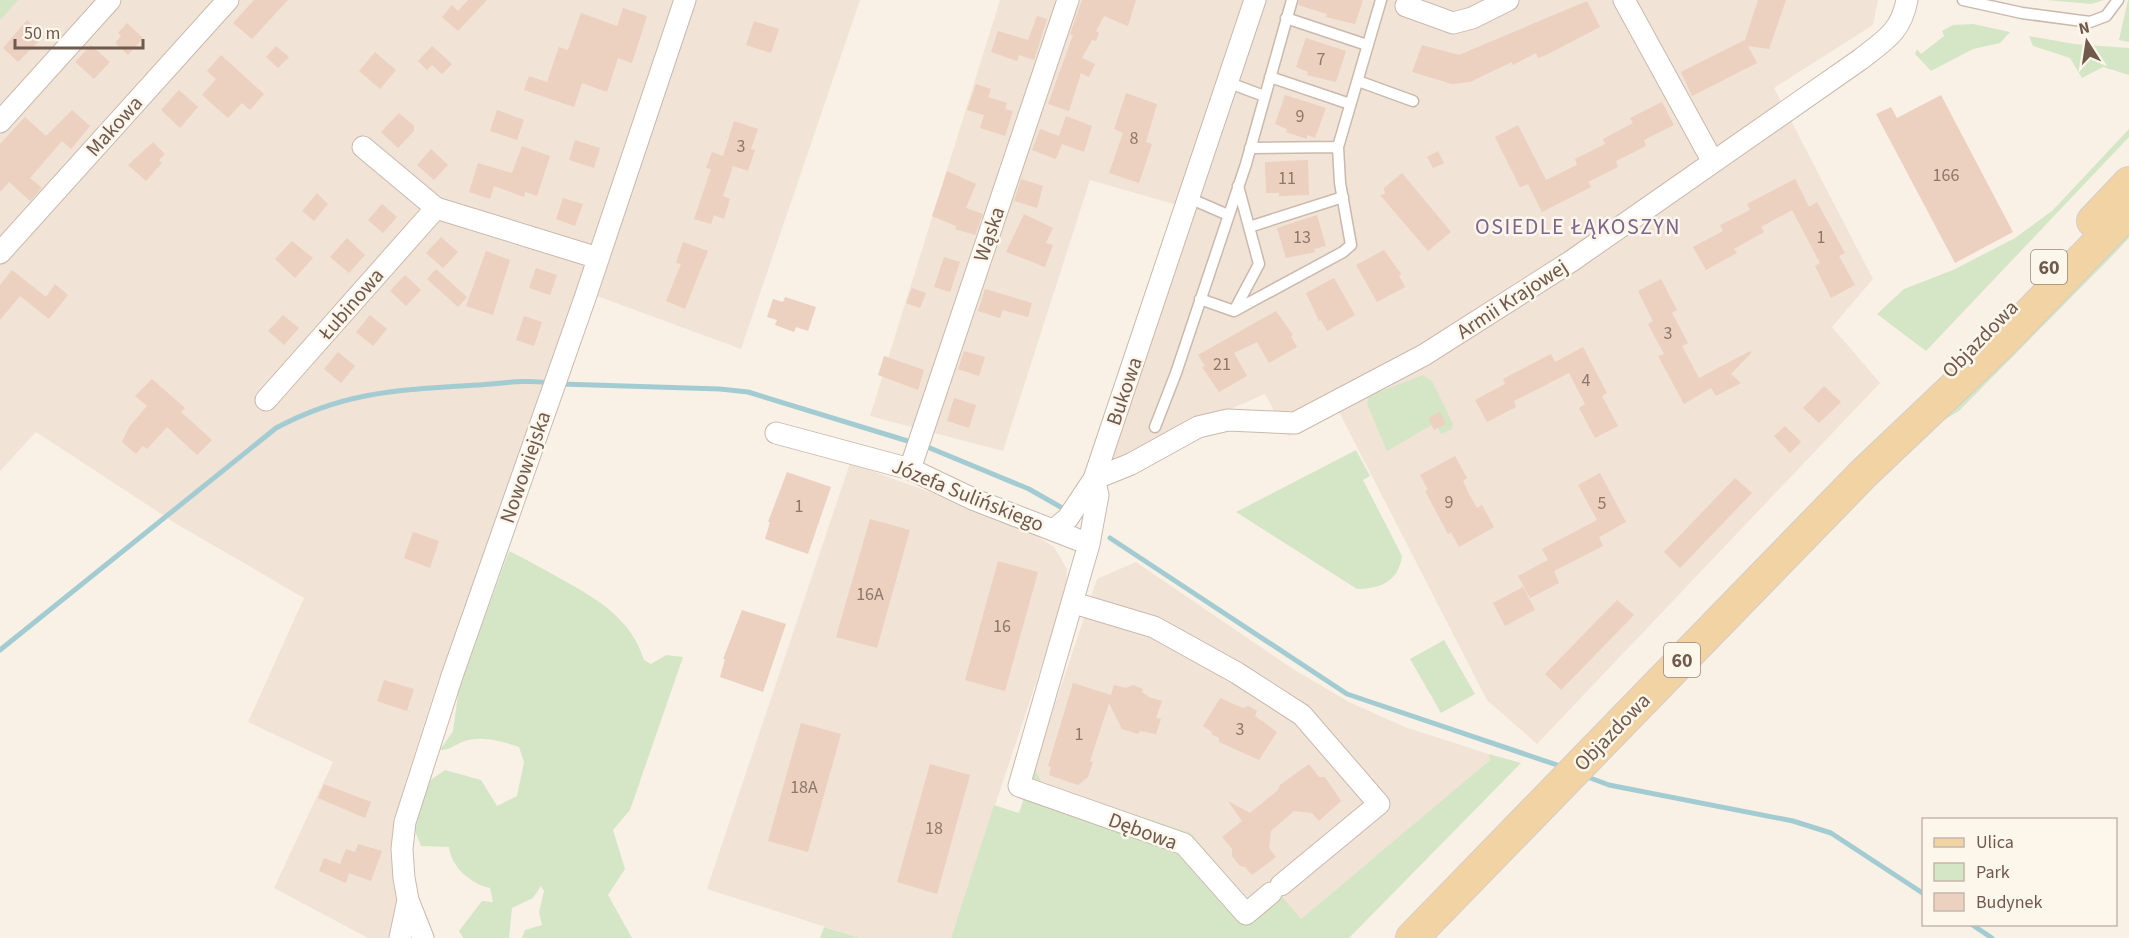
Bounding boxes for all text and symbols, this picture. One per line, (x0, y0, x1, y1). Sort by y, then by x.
scale bar (15, 12, 142, 50)
north arrow (2057, 12, 2117, 72)
text: N (2077, 16, 2092, 40)
text: 50 m (24, 21, 60, 46)
house number: 7 (1317, 47, 1326, 72)
street label: Makowa (79, 89, 149, 163)
house number: 9 (1296, 104, 1305, 129)
house number: 8 (1130, 126, 1139, 151)
house number: 3 (737, 134, 746, 159)
house number: 166 (1933, 163, 1959, 188)
house number: 11 (1278, 166, 1296, 191)
street label: Wąska (966, 202, 1012, 266)
district label: OSIEDLE ŁĄKOSZYN (1475, 211, 1681, 243)
house number: 13 (1293, 225, 1311, 250)
house number: 1 (1817, 225, 1825, 250)
road number: 60 (2031, 250, 2067, 284)
street label: Armii Krajowej (1450, 252, 1574, 346)
street label: Łubinowa (311, 261, 391, 347)
street label: Objazdowa (1935, 293, 2025, 385)
house number: 3 (1664, 321, 1673, 346)
house number: 21 (1213, 352, 1231, 377)
street label: Bukowa (1098, 353, 1150, 429)
house number: 4 (1582, 368, 1591, 393)
street label: Nowowiejska (492, 407, 558, 527)
street label: Józefa Sulińskiego (887, 451, 1049, 539)
house number: 9 (1445, 490, 1454, 515)
house number: 5 (1598, 491, 1607, 516)
house number: 1 (795, 494, 803, 519)
house number: 16A (856, 582, 884, 607)
house number: 16 (993, 614, 1011, 639)
road number: 60 (1664, 643, 1700, 677)
street label: Objazdowa (1567, 686, 1657, 778)
house number: 3 (1236, 717, 1245, 742)
house number: 1 (1075, 722, 1083, 747)
house number: 18A (790, 775, 818, 800)
street label: Dębowa (1104, 805, 1182, 857)
house number: 18 (925, 816, 943, 841)
legend (1922, 818, 2117, 926)
text: Ulica (1976, 830, 2014, 855)
text: Park (1976, 860, 2010, 885)
text: Budynek (1976, 890, 2043, 915)

